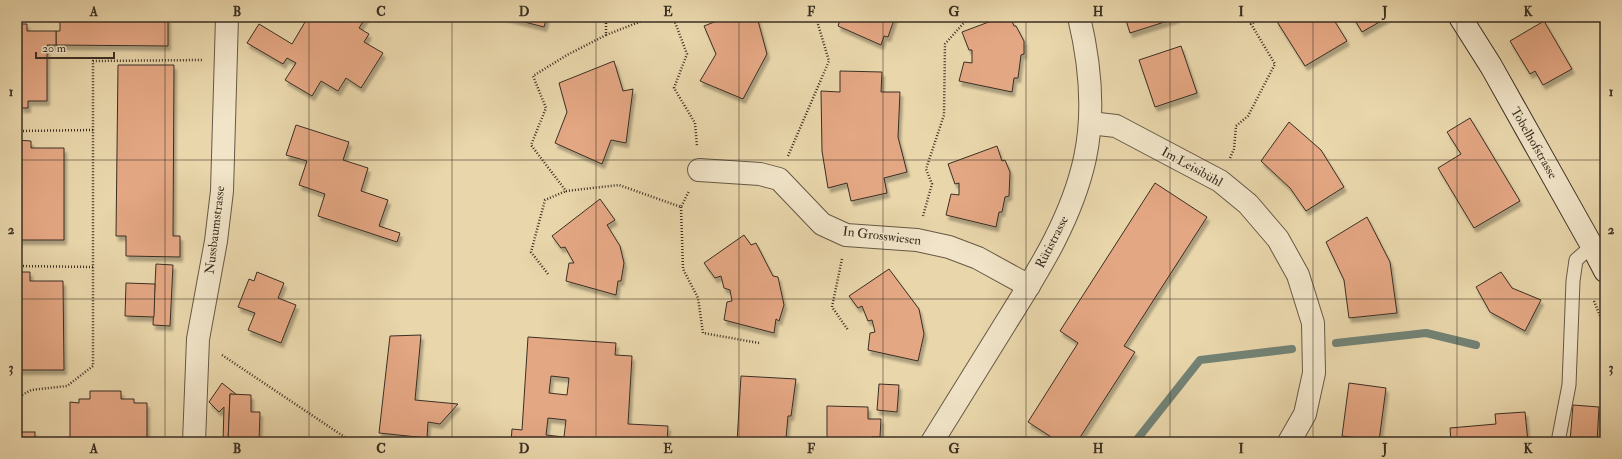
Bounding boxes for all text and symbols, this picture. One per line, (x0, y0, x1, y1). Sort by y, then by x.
text: A (89, 4, 99, 20)
text: B (233, 4, 241, 20)
text: C (376, 4, 386, 20)
text: D (519, 4, 530, 20)
text: E (663, 4, 673, 20)
text: F (807, 4, 816, 20)
text: G (949, 4, 960, 20)
text: H (1093, 4, 1104, 20)
text: I (1238, 4, 1244, 20)
text: J (1381, 4, 1388, 21)
text: K (1523, 4, 1533, 20)
scale bar (36, 34, 114, 60)
text: 20 m (42, 41, 67, 56)
text: 1 (9, 84, 14, 100)
text: 1 (1609, 84, 1614, 100)
street label: Tobelhofstrasse (1507, 104, 1561, 182)
street label: Im Leisibühl (1159, 144, 1226, 191)
street label: Nussbaumstrasse (202, 184, 228, 275)
street label: Rütistrasse (1032, 213, 1072, 271)
text: 2 (8, 222, 15, 238)
text: 2 (1608, 222, 1615, 238)
street label: In Grosswiesen (842, 223, 922, 249)
text: 3 (9, 360, 14, 376)
text: 3 (1609, 360, 1614, 376)
text: A (89, 441, 99, 457)
text: B (233, 441, 241, 457)
text: C (376, 441, 386, 457)
text: D (519, 441, 530, 457)
text: E (663, 441, 673, 457)
text: F (807, 441, 816, 457)
text: G (949, 441, 960, 457)
text: H (1093, 441, 1104, 457)
text: I (1238, 441, 1244, 457)
text: J (1381, 441, 1388, 458)
text: K (1523, 441, 1533, 457)

